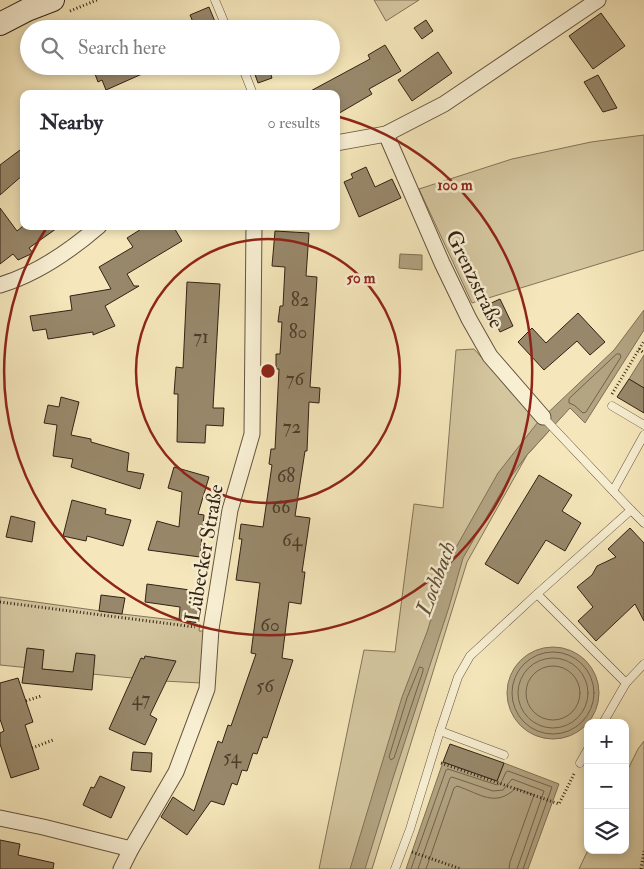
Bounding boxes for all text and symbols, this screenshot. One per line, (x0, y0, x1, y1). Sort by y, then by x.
search box (20, 20, 340, 75)
icon: search (38, 34, 66, 62)
text: Search here (78, 36, 166, 60)
text: Nearby (40, 109, 103, 136)
text: 0 results (267, 113, 320, 133)
text: 100 m (437, 176, 473, 195)
street label: Grenzstraße (439, 226, 510, 333)
text: 50 m (347, 269, 376, 288)
house number: 82 (291, 288, 309, 312)
house number: 80 (289, 320, 307, 344)
house number: 71 (193, 325, 209, 349)
centre of rings (259, 362, 277, 380)
house number: 76 (286, 367, 306, 391)
house number: 72 (283, 415, 301, 439)
house number: 68 (277, 464, 295, 488)
street label: Lübecker Straße (179, 482, 230, 624)
house number: 66 (271, 495, 292, 519)
house number: 64 (282, 528, 303, 552)
water label: Lochbach (409, 537, 462, 620)
house number: 60 (260, 613, 280, 637)
house number: 56 (256, 674, 275, 698)
house number: 47 (132, 687, 151, 711)
map controls (584, 719, 629, 854)
button: + (584, 719, 629, 764)
house number: 54 (223, 745, 242, 769)
button: − (584, 764, 629, 809)
button: layers (584, 809, 629, 854)

